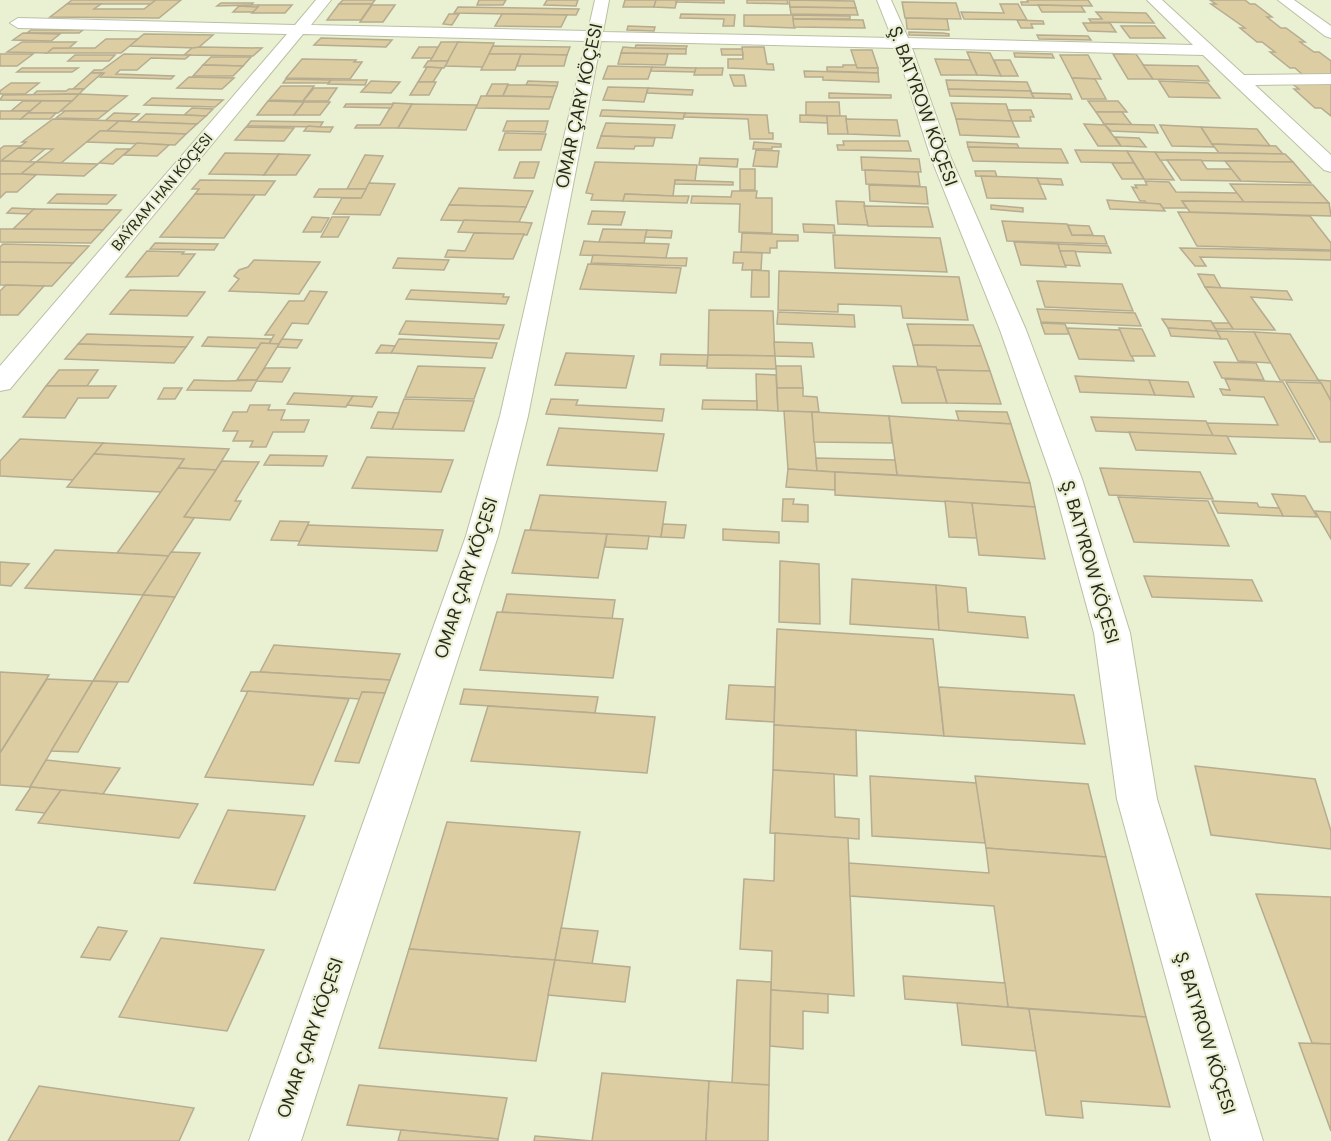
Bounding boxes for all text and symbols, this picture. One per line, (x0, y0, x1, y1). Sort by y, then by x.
street label: OMAR ÇARY KÖÇESI (550, 21, 608, 191)
street label: Ş. BATYROW KÖÇESI (883, 23, 963, 189)
street label: BAÝRAM HAN KÖÇESI (107, 129, 217, 255)
street label: Ş. BATYROW KÖÇESI (1055, 478, 1125, 646)
street label: OMAR ÇARY KÖÇESI (429, 494, 503, 662)
street label: Ş. BATYROW KÖÇESI (1169, 949, 1241, 1117)
street label: OMAR ÇARY KÖÇESI (271, 955, 349, 1121)

